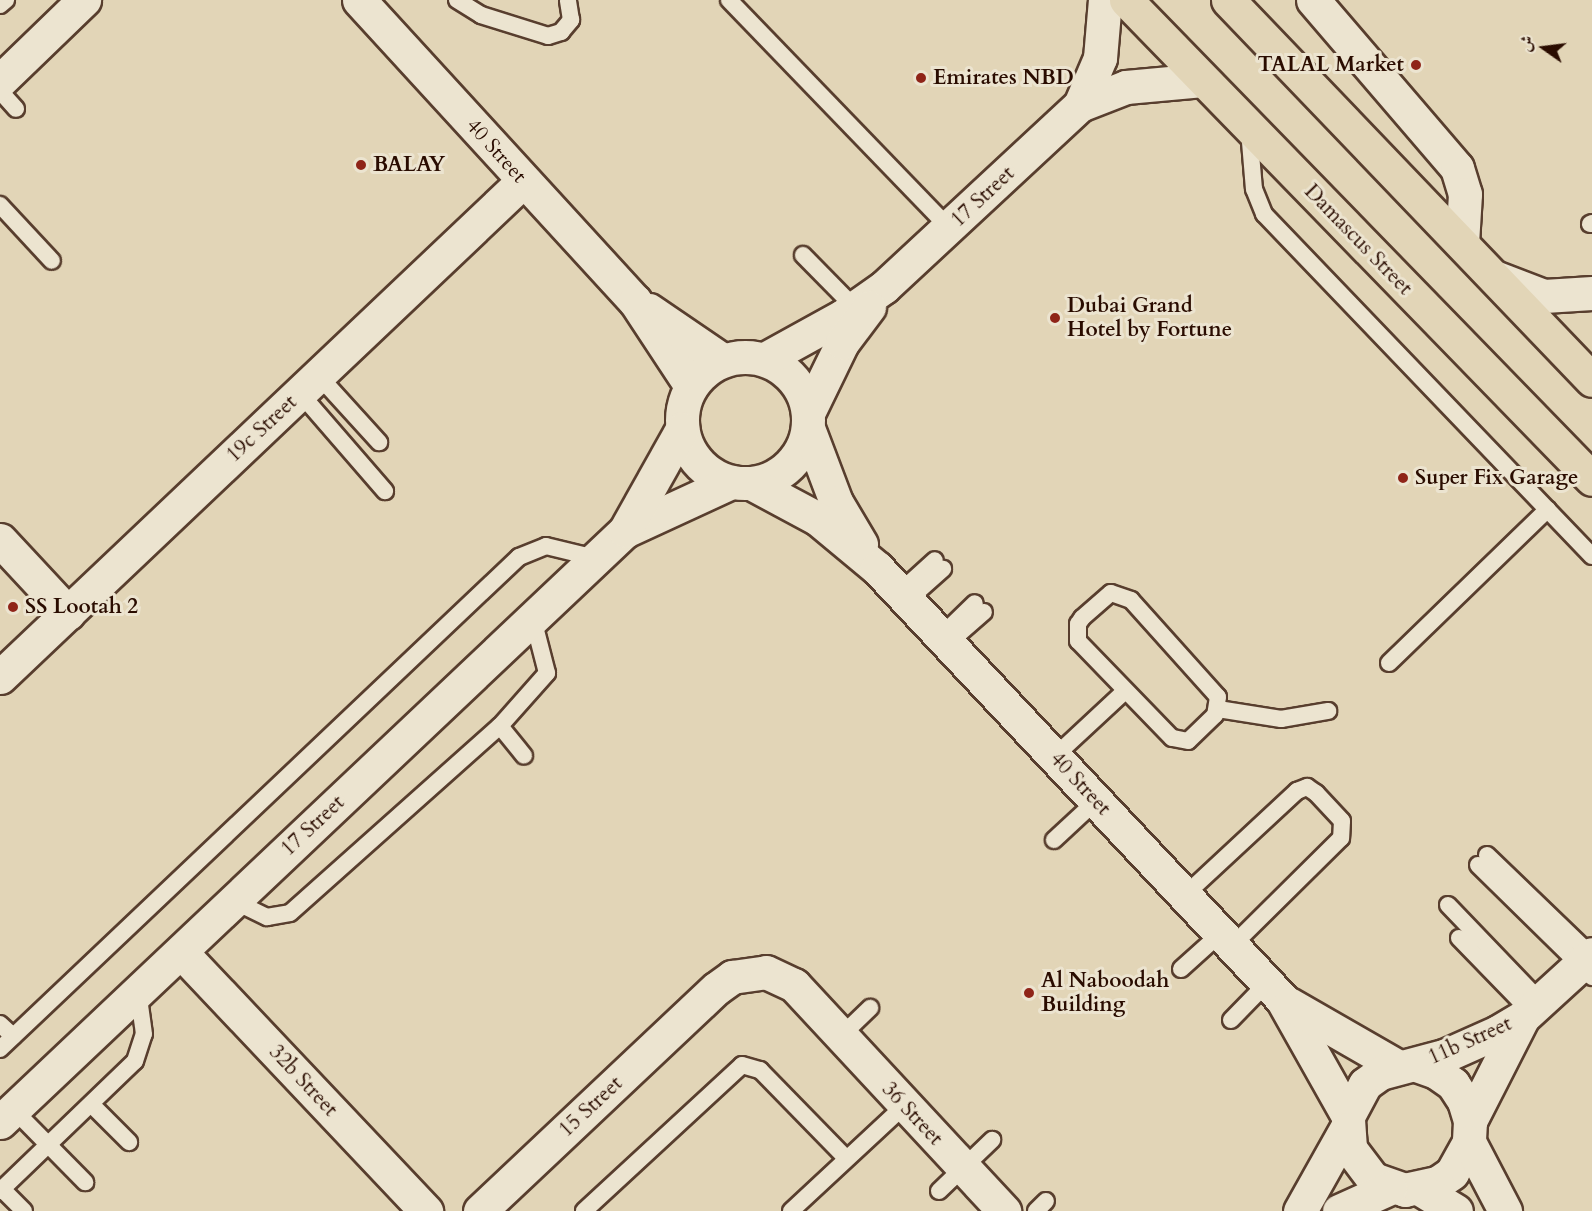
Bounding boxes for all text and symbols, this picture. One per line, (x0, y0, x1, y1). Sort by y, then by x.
north arrow (1514, 18, 1574, 78)
text: ش (1514, 33, 1539, 54)
place label: TALAL Market (1258, 52, 1404, 78)
marker: TALAL Market (1409, 58, 1423, 72)
place label: Emirates NBD (933, 65, 1074, 91)
marker: Emirates NBD (914, 71, 928, 85)
street label: 40 Street (461, 114, 531, 188)
place label: BALAY (373, 152, 445, 178)
marker: BALAY (354, 158, 368, 172)
street label: 17 Street (946, 161, 1020, 233)
street label: Damascus Street (1299, 179, 1417, 301)
place label: Dubai Grand Hotel by Fortune (1067, 293, 1232, 343)
marker: Dubai Grand Hotel by Fortune (1048, 311, 1062, 325)
street label: 19c Street (222, 390, 302, 468)
place label: Super Fix Garage (1415, 465, 1578, 491)
marker: Super Fix Garage (1396, 471, 1410, 485)
place label: SS Lootah 2 (25, 594, 138, 620)
marker: SS Lootah 2 (6, 600, 20, 614)
street label: 40 Street (1044, 747, 1116, 821)
street label: 17 Street (276, 790, 350, 862)
place label: Al Naboodah Building (1041, 968, 1169, 1018)
marker: Al Naboodah Building (1022, 986, 1036, 1000)
street label: 11b Street (1424, 1011, 1516, 1071)
street label: 32b Street (263, 1040, 343, 1122)
street label: 15 Street (554, 1071, 628, 1143)
street label: 36 Street (876, 1077, 948, 1151)

